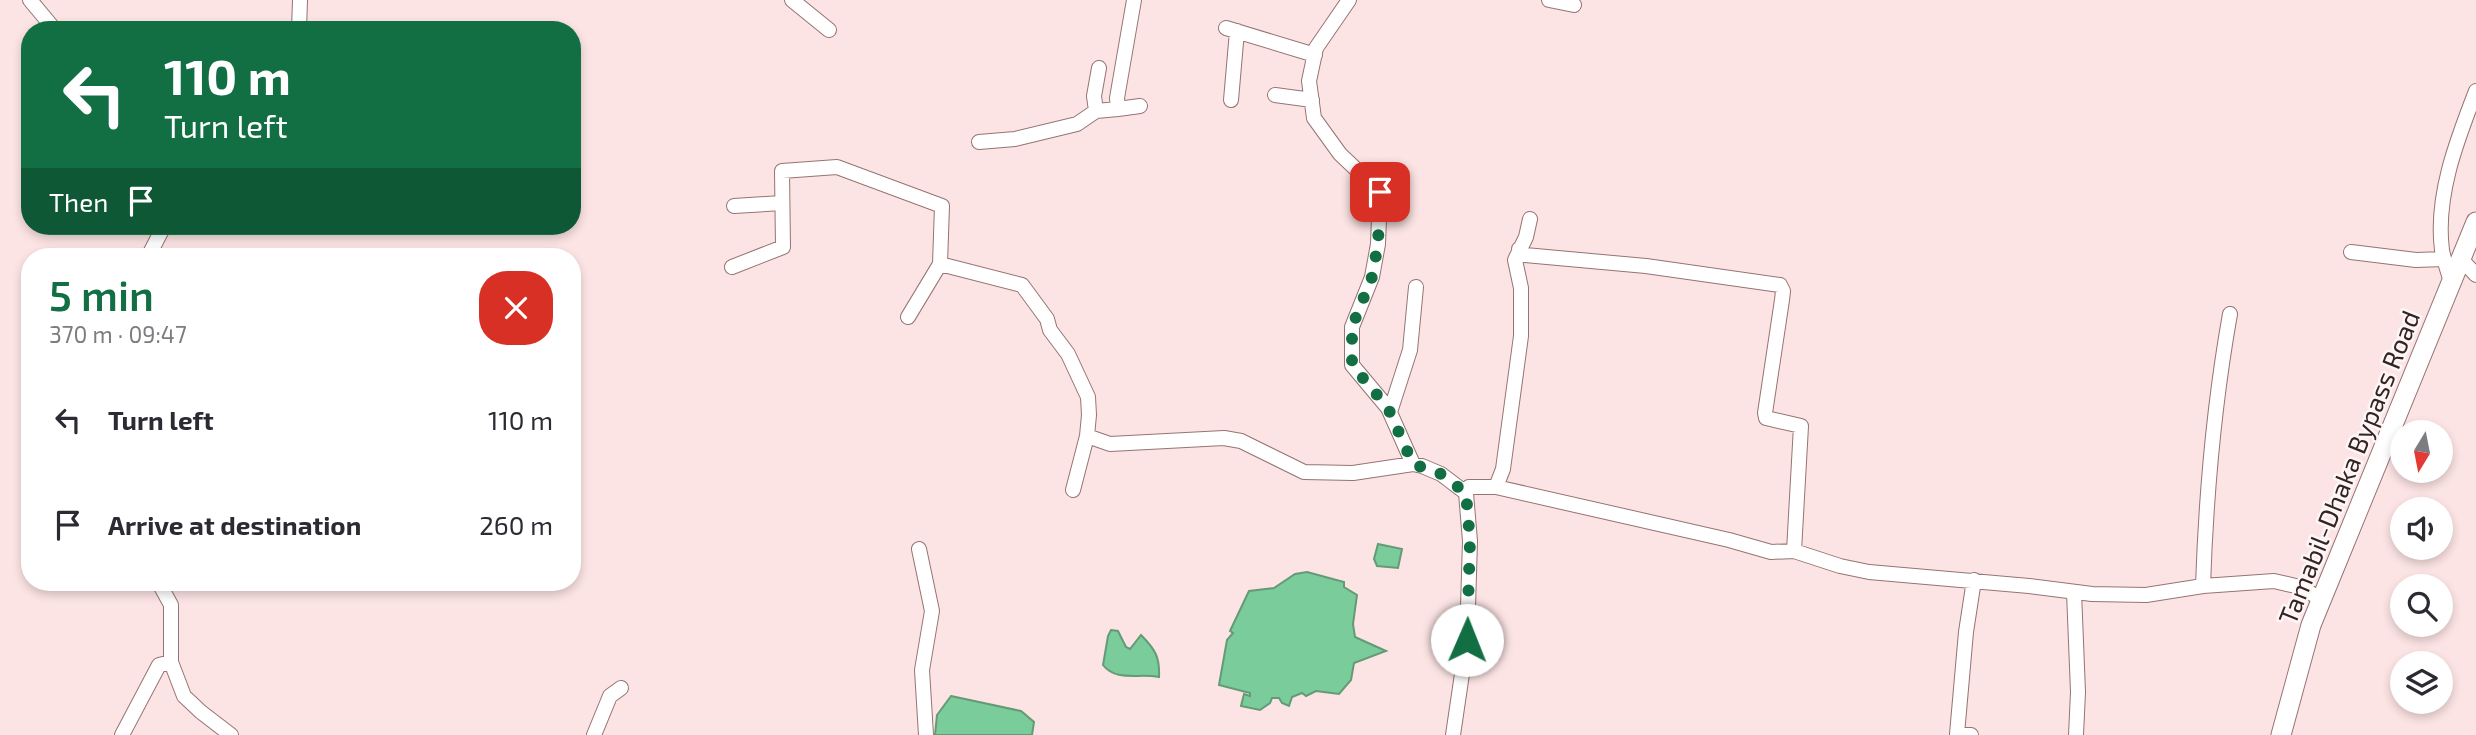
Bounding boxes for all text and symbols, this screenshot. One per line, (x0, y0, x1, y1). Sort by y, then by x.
text: 110 m (164, 46, 291, 105)
icon: left (49, 49, 140, 140)
text: Turn left (164, 106, 288, 144)
pin (1350, 162, 1410, 222)
icon: arrive (1361, 173, 1399, 211)
icon: arrive (122, 182, 160, 220)
text: Then (49, 186, 108, 217)
text: 5 min (49, 269, 154, 319)
button: close (479, 271, 553, 345)
street label: Tamabil-Dhaka Bypass Road (2271, 306, 2425, 628)
text: 370 m · 09:47 (49, 320, 187, 348)
icon: left (49, 401, 87, 439)
text: Turn left (108, 404, 214, 435)
text: 110 m (488, 404, 553, 435)
north arrow (2390, 420, 2454, 483)
map controls (2390, 420, 2453, 714)
button: sound (2390, 497, 2453, 560)
icon: arrive (49, 506, 87, 544)
text: Arrive at destination (108, 509, 361, 540)
text: 260 m (479, 509, 553, 540)
button: search (2390, 574, 2453, 637)
position arrow (1430, 603, 1504, 677)
button: layers (2390, 651, 2453, 714)

